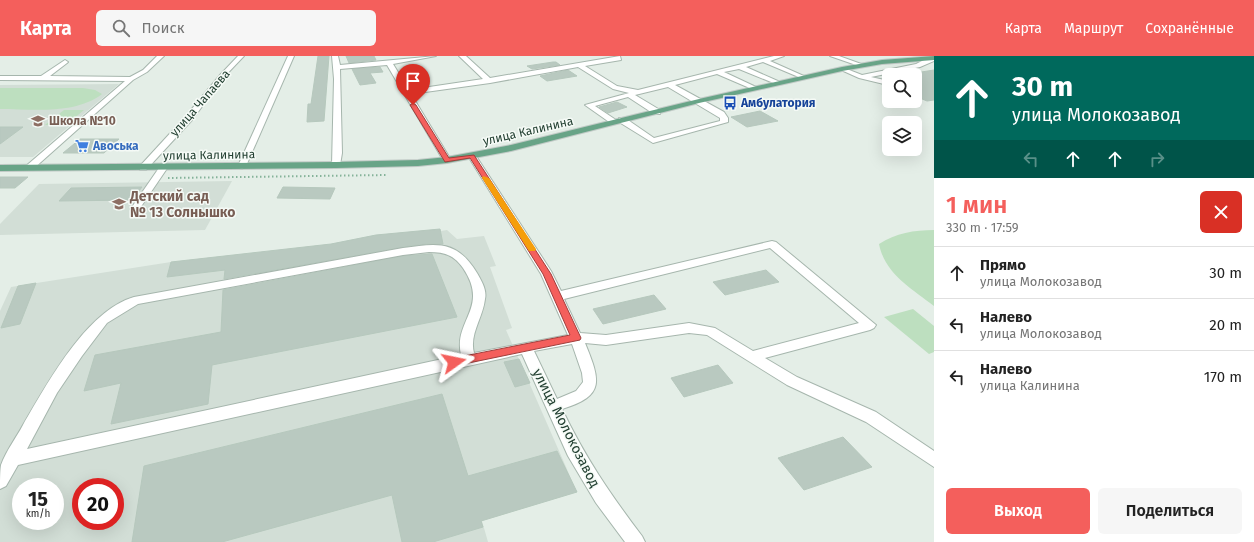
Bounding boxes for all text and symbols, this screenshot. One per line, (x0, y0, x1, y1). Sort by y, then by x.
search box (96, 10, 376, 46)
text: Карта (20, 17, 72, 40)
icon: search (110, 17, 132, 39)
text: Поиск (142, 19, 184, 37)
text: Карта (1005, 20, 1042, 37)
text: Маршрут (1064, 20, 1123, 37)
text: Сохранённые (1145, 20, 1234, 37)
pin (396, 64, 430, 105)
street label: улица Чапаева (167, 67, 233, 139)
map controls (882, 68, 922, 156)
button: search (882, 68, 922, 108)
icon: arrive (402, 70, 424, 92)
text: 30 m (1012, 70, 1073, 103)
icon: ahead (946, 72, 998, 124)
bus stop icon: Амбулатория (722, 95, 738, 111)
place label: Амбулатория (740, 96, 815, 110)
text: улица Молокозавод (1012, 104, 1180, 126)
school or university icon: Школа №10 (30, 113, 46, 129)
place label: Школа №10 (49, 114, 116, 128)
street label: улица Калинина (482, 114, 574, 148)
button: layers (882, 116, 922, 156)
supermarket icon: Авоська (74, 138, 90, 154)
place label: Авоська (92, 139, 139, 153)
street label: улица Калинина (163, 147, 255, 163)
icon: left (1020, 148, 1042, 170)
icon: ahead (1062, 148, 1084, 170)
icon: ahead (1104, 148, 1126, 170)
icon: right (1146, 148, 1168, 170)
place label: Детский сад № 13 Солнышко (129, 188, 236, 221)
text: 1 мин (946, 191, 1007, 219)
button: close (1200, 191, 1242, 233)
school or university icon: Детский сад № 13 Солнышко (111, 196, 127, 212)
text: 330 m · 17:59 (946, 220, 1019, 235)
text: Прямо (980, 256, 1026, 274)
icon: ahead (946, 262, 968, 284)
text: 30 m (1209, 264, 1242, 282)
text: улица Молокозавод (980, 274, 1102, 289)
text: Налево (980, 308, 1032, 326)
icon: left (946, 314, 968, 336)
text: 20 m (1209, 316, 1242, 334)
text: улица Молокозавод (980, 326, 1102, 341)
position arrow (433, 341, 475, 383)
text: Налево (980, 360, 1032, 378)
street label: улица Молокозавод (529, 366, 603, 490)
icon: left (946, 366, 968, 388)
text: 170 m (1204, 368, 1242, 386)
text: улица Калинина (980, 378, 1080, 393)
speed limit sign: 20 (72, 478, 124, 530)
text: 15 (28, 487, 48, 511)
button: Выход (946, 488, 1090, 534)
button: Поделиться (1098, 488, 1242, 534)
text: km/h (26, 508, 50, 520)

